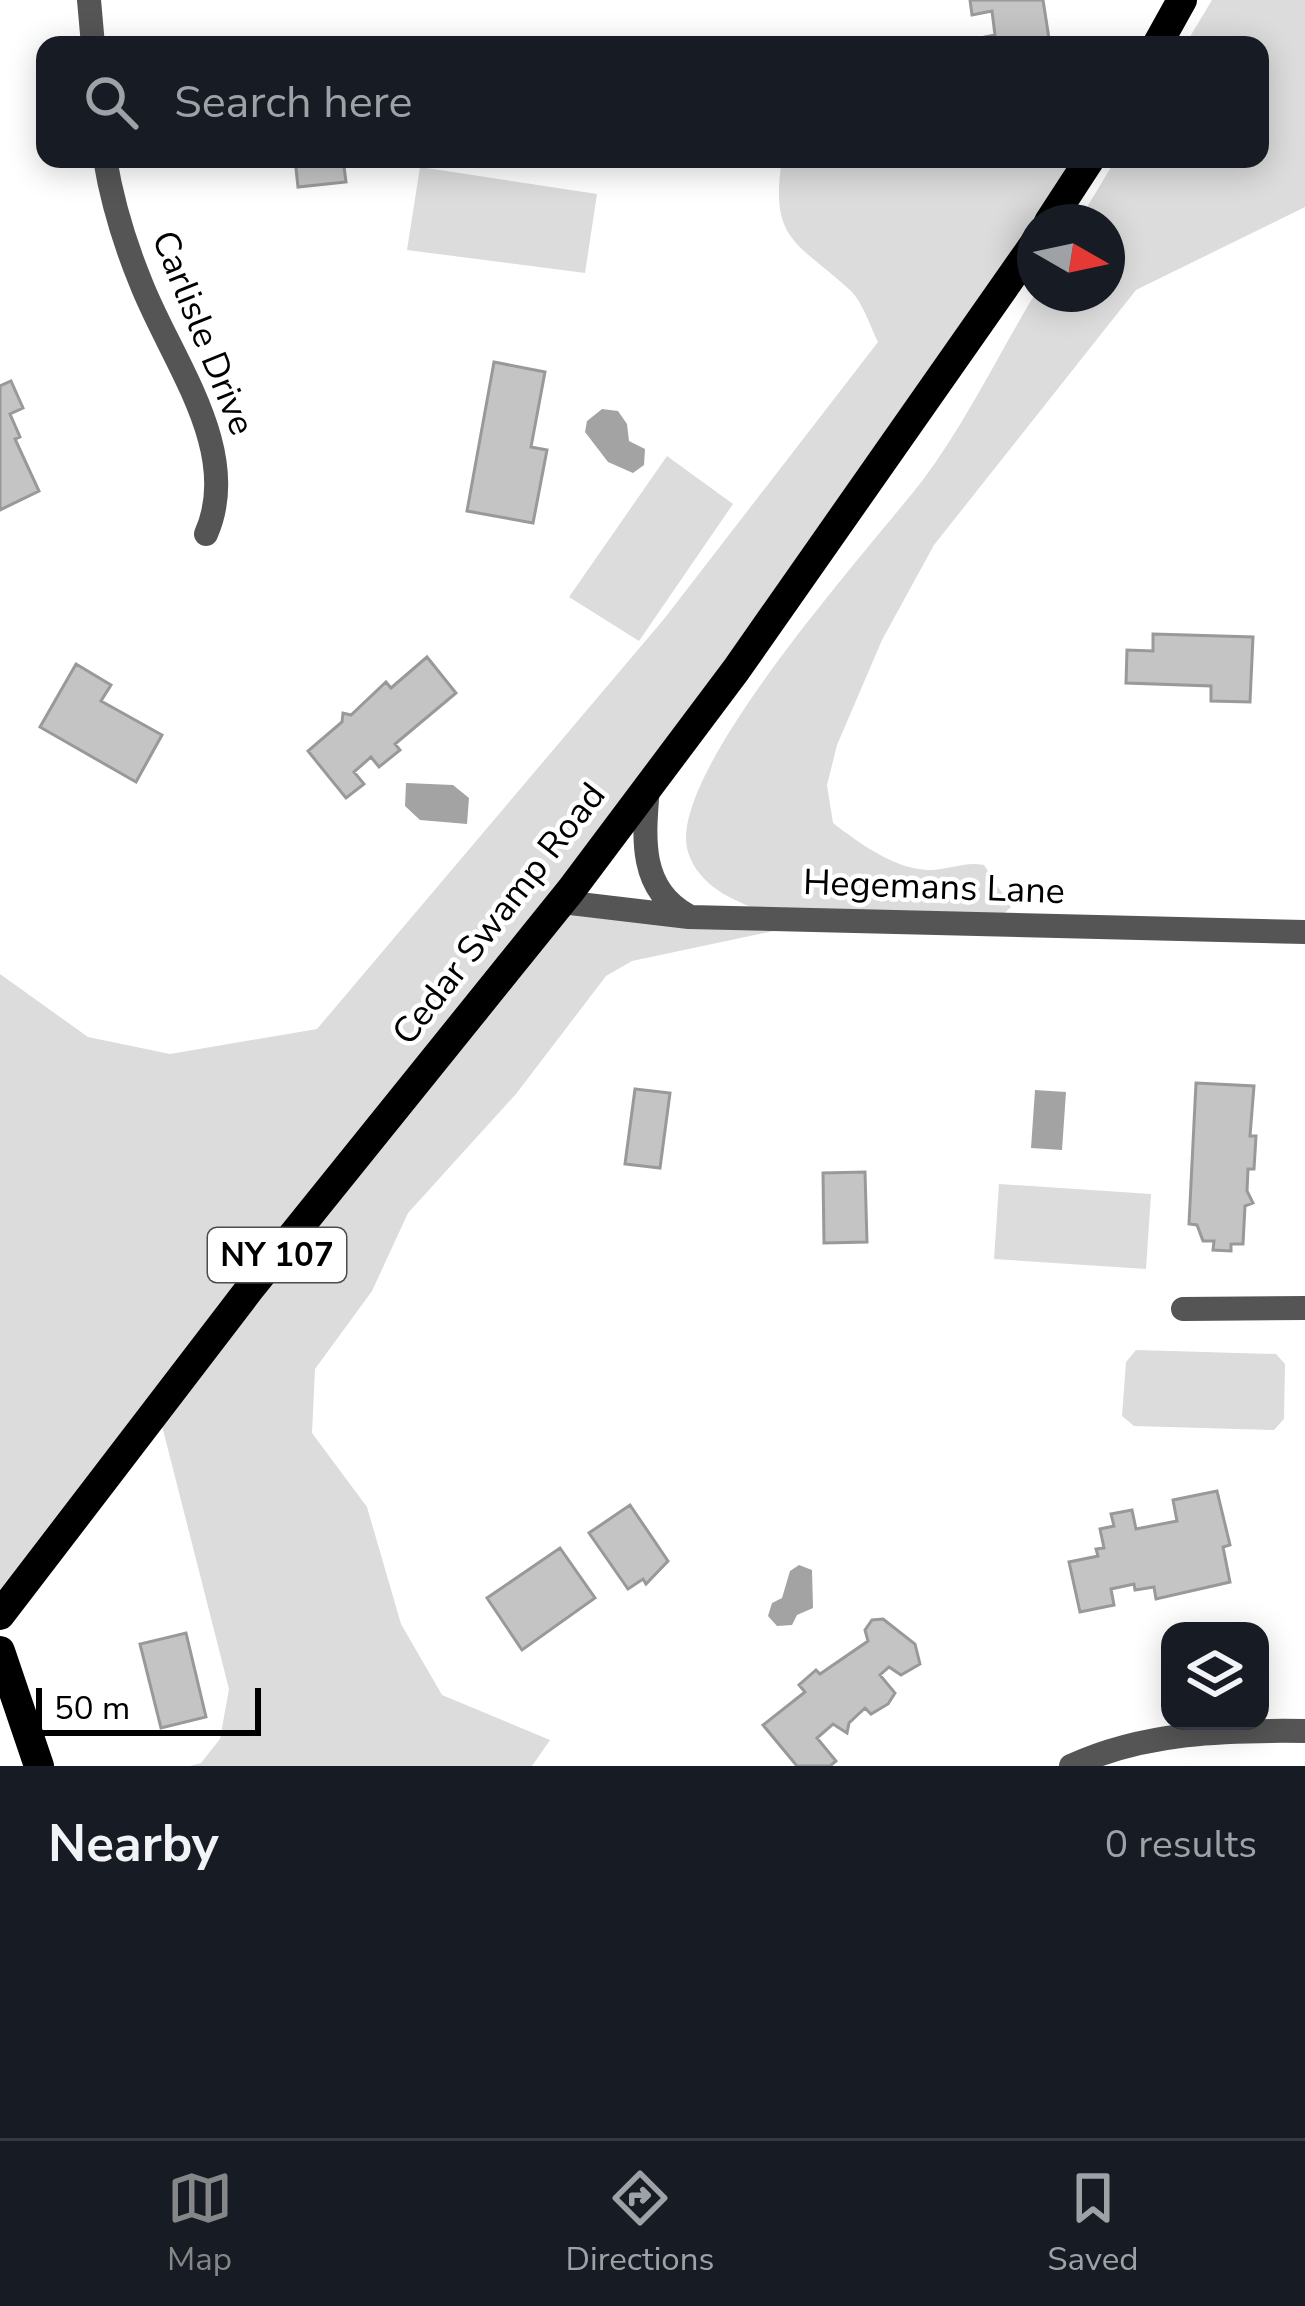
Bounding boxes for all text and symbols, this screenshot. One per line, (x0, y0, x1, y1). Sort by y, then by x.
search box (36, 36, 1269, 168)
icon: search (78, 69, 144, 135)
text: Search here (174, 72, 413, 133)
north arrow (1017, 204, 1125, 312)
street label: Carlisle Drive (140, 224, 266, 442)
street label: Cedar Swamp Road (381, 773, 617, 1055)
street label: Hegemans Lane (802, 858, 1066, 916)
road number: NY 107 (208, 1228, 346, 1282)
map controls (1161, 1622, 1269, 1730)
button: layers (1161, 1622, 1269, 1730)
scale bar (36, 1682, 261, 1735)
text: 50 m (54, 1686, 130, 1731)
text: Nearby (48, 1809, 219, 1879)
text: 0 results (1105, 1818, 1257, 1871)
tab: Map (167, 2165, 233, 2282)
tab: Directions (566, 2165, 714, 2282)
tab: Saved (1047, 2165, 1138, 2282)

